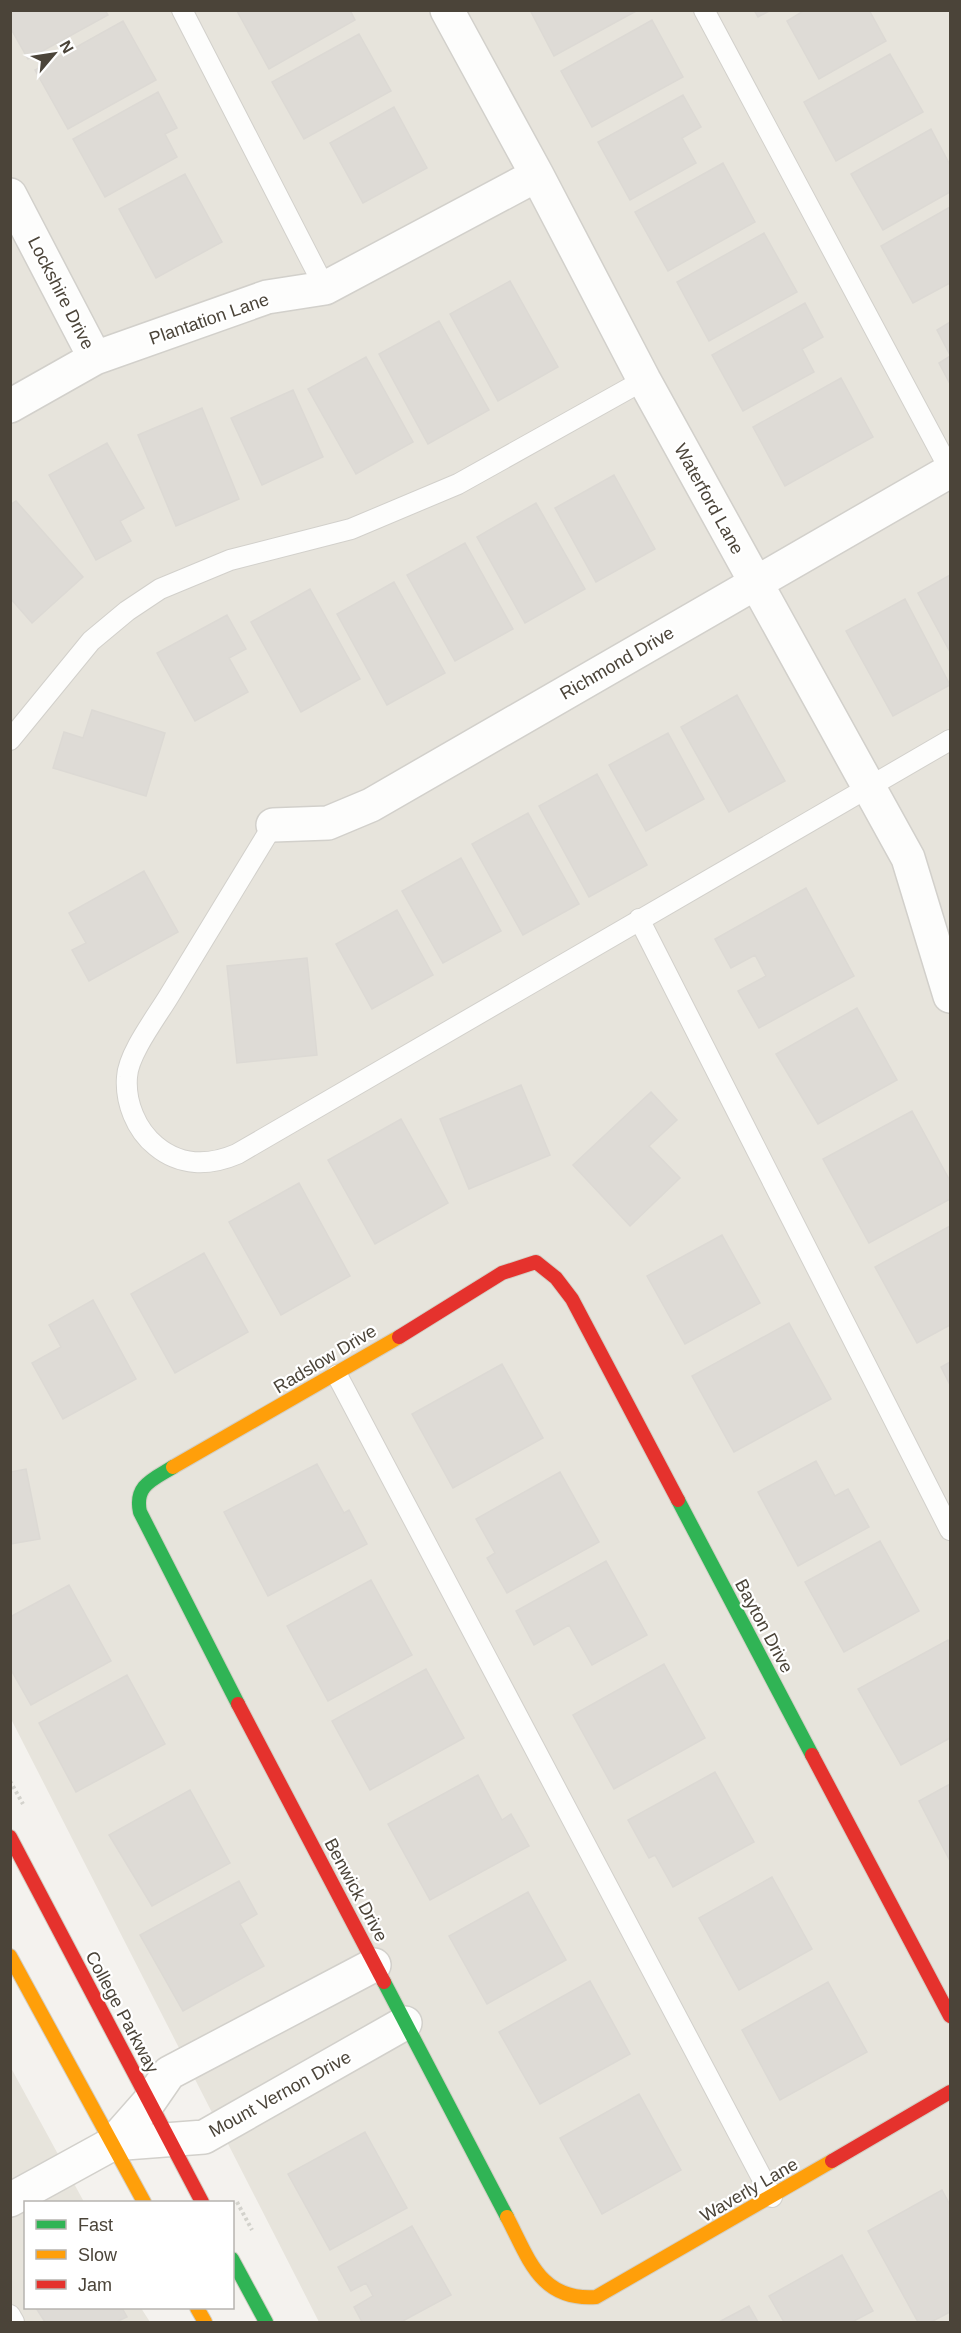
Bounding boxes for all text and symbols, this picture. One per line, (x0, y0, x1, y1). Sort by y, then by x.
north arrow (24, 24, 84, 84)
text: N (56, 38, 77, 56)
street label: Lockshire Drive (24, 233, 98, 353)
street label: Plantation Lane (147, 289, 271, 349)
street label: Waterford Lane (670, 440, 748, 558)
street label: Richmond Drive (557, 622, 677, 704)
street label: Radslow Drive (270, 1321, 380, 1397)
street label: Bayton Drive (731, 1576, 797, 1676)
street label: Benwick Drive (320, 1835, 392, 1945)
street label: College Parkway (81, 1948, 163, 2076)
street label: Mount Vernon Drive (206, 2047, 354, 2141)
street label: Waverly Lane (697, 2154, 801, 2226)
legend (24, 2201, 234, 2309)
text: Fast (78, 2215, 113, 2235)
text: Slow (78, 2245, 118, 2265)
text: Jam (78, 2275, 112, 2295)

